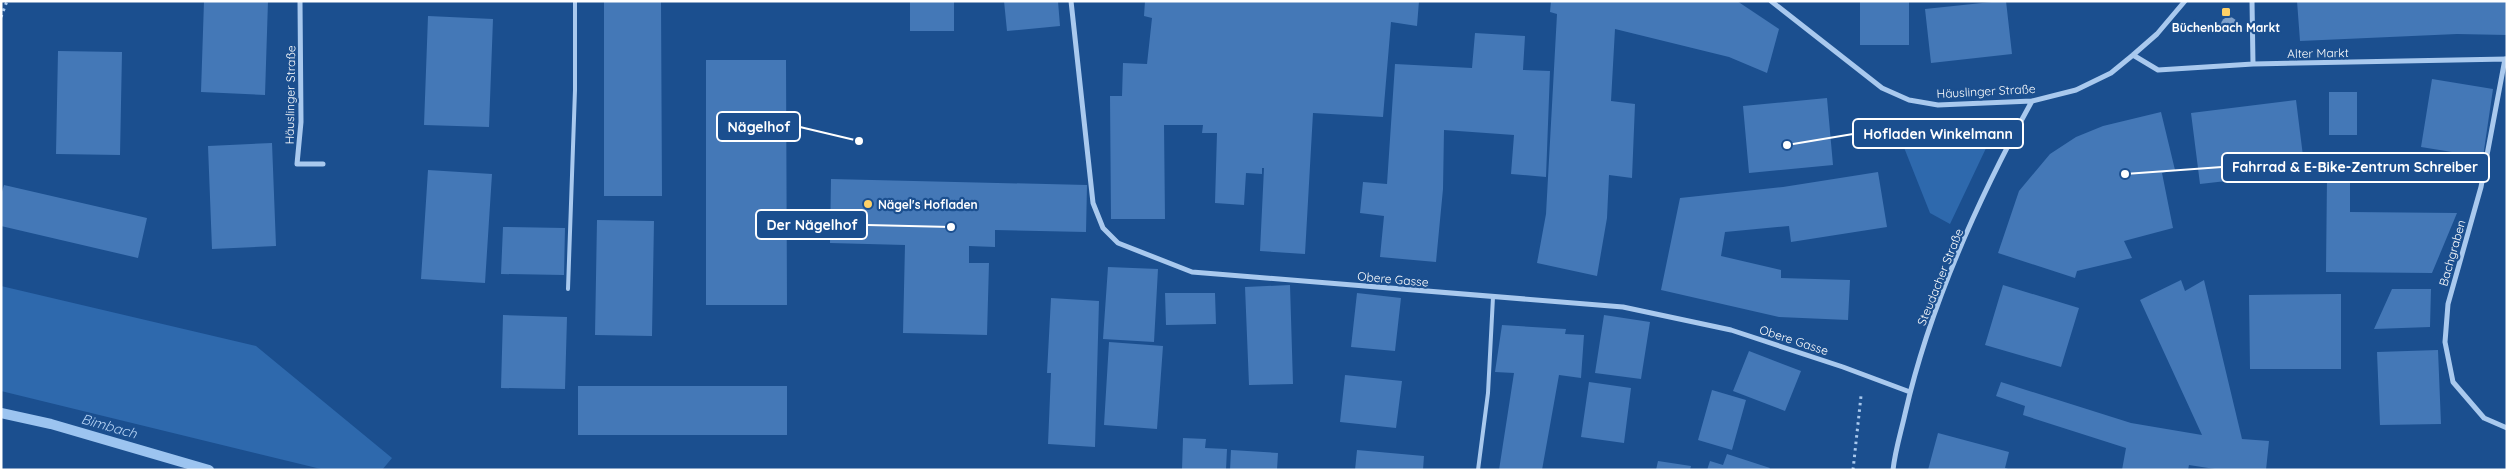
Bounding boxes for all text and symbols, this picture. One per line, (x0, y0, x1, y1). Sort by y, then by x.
marker: Büchenbach Markt (2220, 6, 2232, 18)
place label: Büchenbach Markt (2172, 20, 2280, 35)
street label: Häuslinger Straße (282, 45, 298, 145)
street label: Alter Markt (2287, 45, 2349, 61)
street label: Häuslinger Straße (1936, 81, 2036, 101)
callout: Nägelhof (717, 112, 800, 141)
text: Nägelhof (728, 118, 791, 136)
callout: Hofladen Winkelmann (1853, 119, 2023, 148)
text: Hofladen Winkelmann (1863, 125, 2013, 143)
callout: Fahrrad & E-Bike-Zentrum Schreiber (2222, 153, 2489, 182)
text: Fahrrad & E-Bike-Zentrum Schreiber (2232, 158, 2478, 176)
place label: Nägel's Hofladen (878, 197, 978, 212)
marker: Nägel's Hofladen (862, 198, 874, 210)
callout: Der Nägelhof (756, 210, 867, 239)
text: Der Nägelhof (766, 216, 858, 234)
street label: Bachgraben (2435, 218, 2469, 288)
street label: Steudacher Straße (1914, 226, 1966, 328)
street label: Obere Gasse (1357, 268, 1429, 290)
street label: Obere Gasse (1758, 322, 1831, 358)
water label: Bimbach (79, 409, 140, 443)

